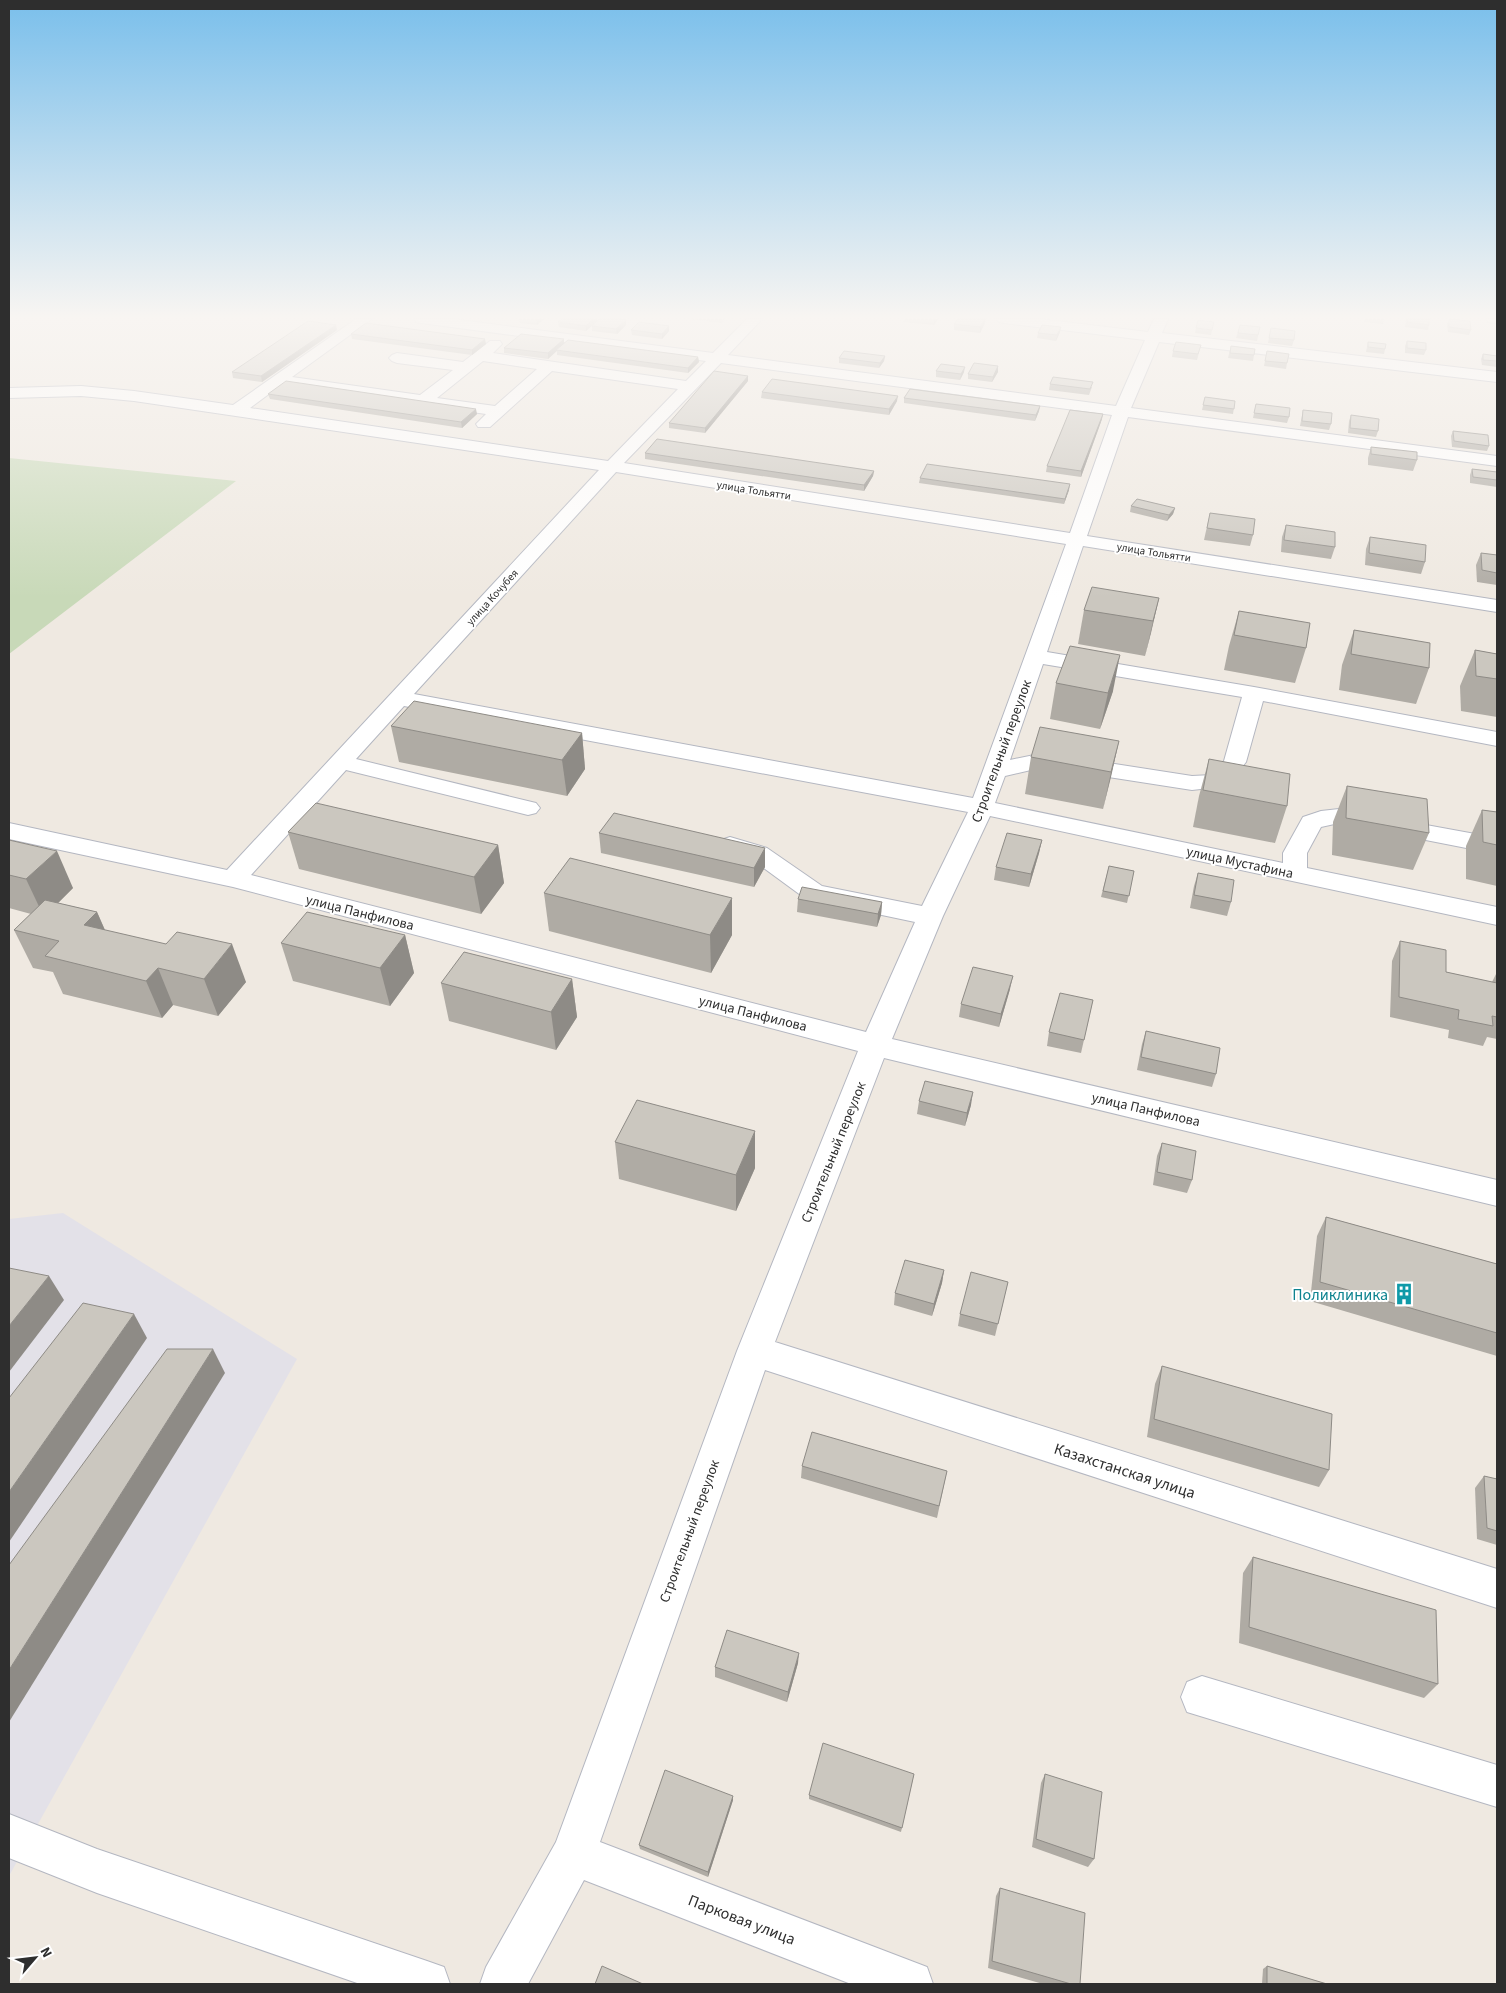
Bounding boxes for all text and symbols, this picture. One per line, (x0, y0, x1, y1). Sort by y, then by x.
street label: улица Тольятти (716, 477, 792, 504)
street label: улица Тольятти (1116, 539, 1192, 566)
street label: улица Кочубея (463, 566, 522, 629)
street label: Строительный переулок (967, 677, 1037, 826)
street label: улица Мустафина (1185, 842, 1295, 884)
street label: улица Панфилова (304, 890, 416, 936)
street label: улица Панфилова (697, 991, 809, 1037)
street label: Строительный переулок (796, 1079, 871, 1226)
street label: улица Панфилова (1090, 1088, 1202, 1132)
building icon: Поликлиника (1391, 1281, 1417, 1307)
place label: Поликлиника (1292, 1284, 1388, 1306)
street label: Казахстанская улица (1051, 1438, 1198, 1504)
street label: Строительный переулок (655, 1457, 725, 1606)
street label: Парковая улица (685, 1889, 798, 1950)
north arrow (10, 1933, 60, 1983)
text: N (35, 1944, 57, 1961)

